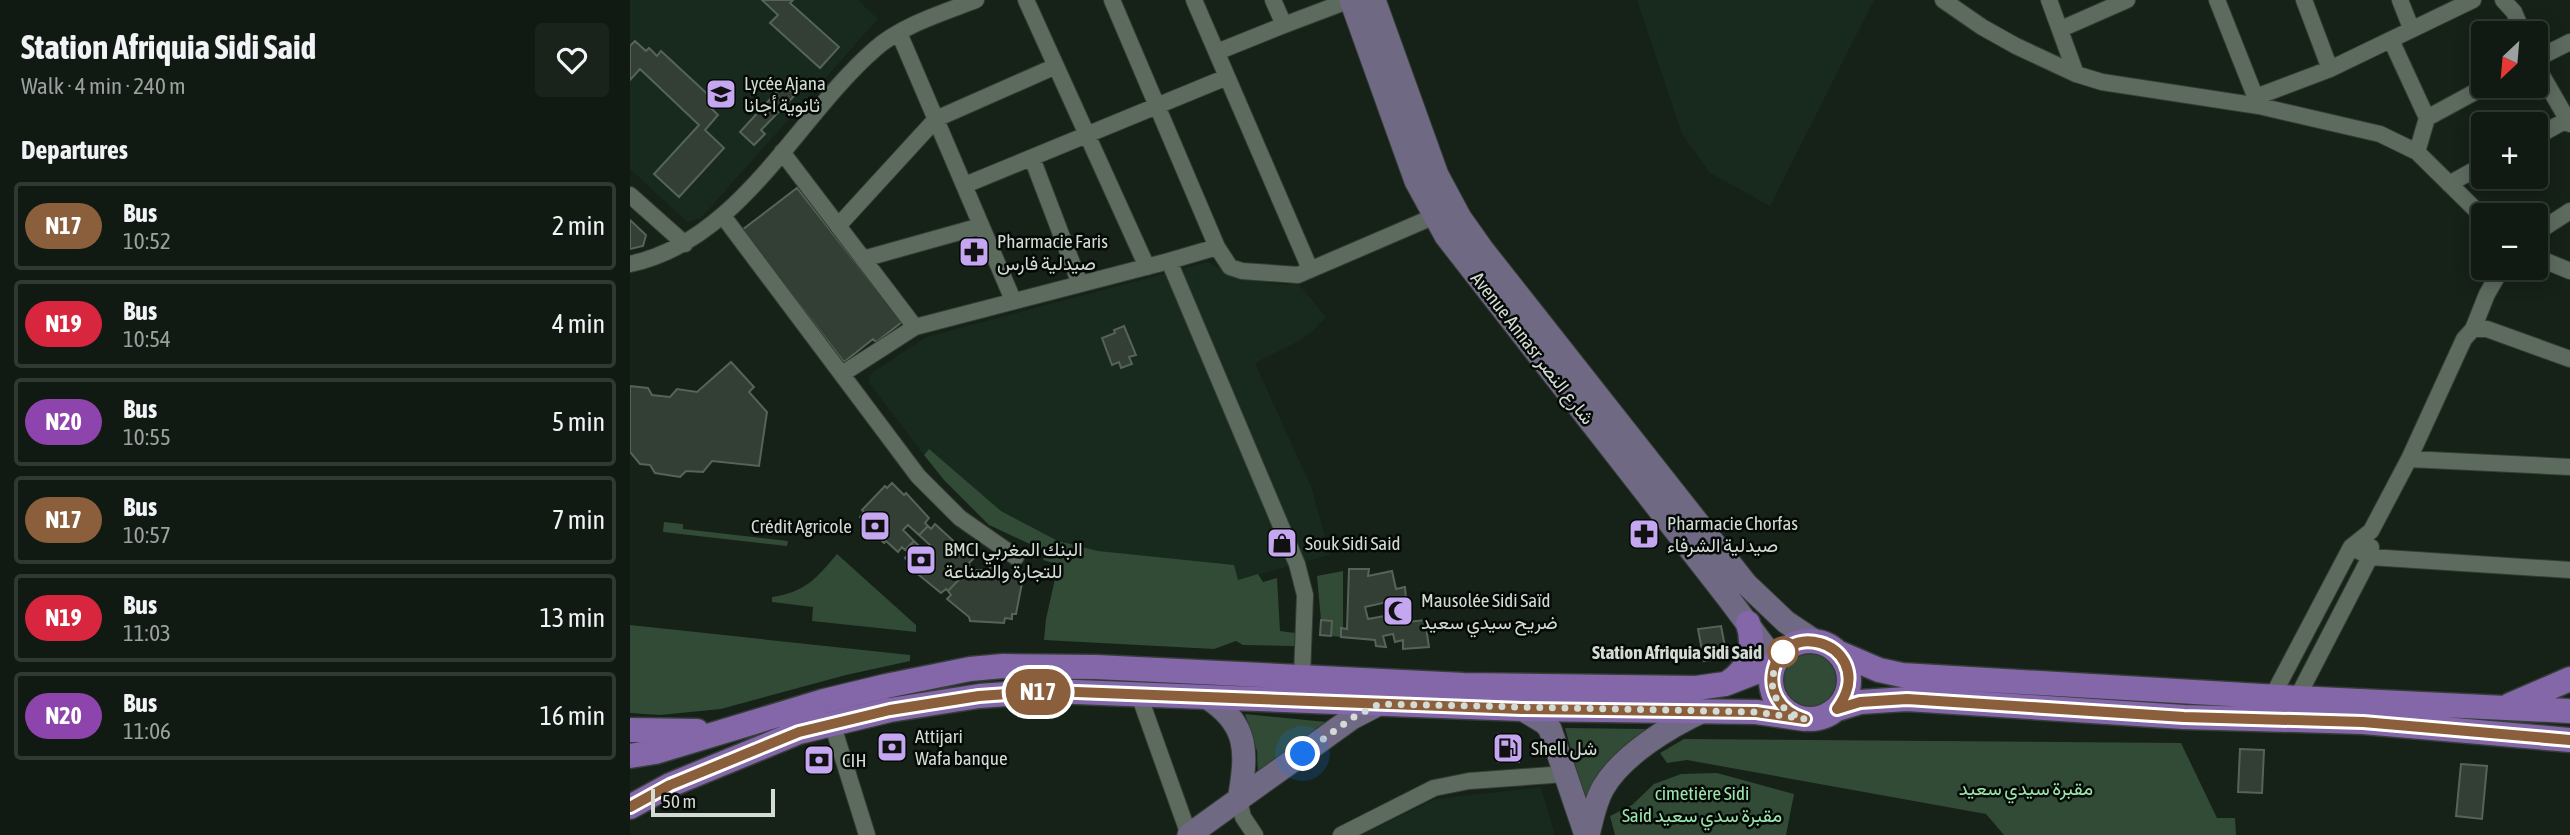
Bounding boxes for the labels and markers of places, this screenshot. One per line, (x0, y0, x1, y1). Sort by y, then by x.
place label: Lycée Ajana ثانوية أجانا (744, 72, 826, 117)
school or university icon: Lycée Ajana ثانوية أجانا (704, 77, 738, 111)
place label: Pharmacie Faris صيدلية فارس (997, 230, 1108, 275)
pharmacy icon: Pharmacie Faris صيدلية فارس (957, 235, 991, 269)
bank icon: Crédit Agricole (858, 509, 892, 543)
place label: Pharmacie Chorfas صيدلية الشرفاء (1667, 512, 1798, 557)
place label: Crédit Agricole (751, 515, 852, 537)
pharmacy icon: Pharmacie Chorfas صيدلية الشرفاء (1627, 517, 1661, 551)
shop icon: Souk Sidi Said (1265, 526, 1299, 560)
place label: Souk Sidi Said (1305, 532, 1401, 554)
place label: BMCI البنك المغربي للتجارة والصناعة (944, 538, 1083, 583)
bank icon: BMCI البنك المغربي للتجارة والصناعة (904, 543, 938, 577)
place label: Mausolée Sidi Saïd ضريح سيدي سعيد (1421, 589, 1558, 638)
mosque icon: Mausolée Sidi Saïd ضريح سيدي سعيد (1381, 594, 1415, 628)
marker: Station Afriquia Sidi Said (1768, 637, 1798, 667)
place label: Station Afriquia Sidi Said (1592, 641, 1762, 663)
place label: Attijari Wafa banque (915, 725, 1008, 769)
bank icon: Attijari Wafa banque (875, 730, 909, 764)
fuel station icon: Shell شل (1491, 731, 1525, 765)
place label: Shell شل (1531, 737, 1597, 760)
bank icon: CIH (802, 743, 836, 777)
place label: CIH (842, 749, 866, 771)

